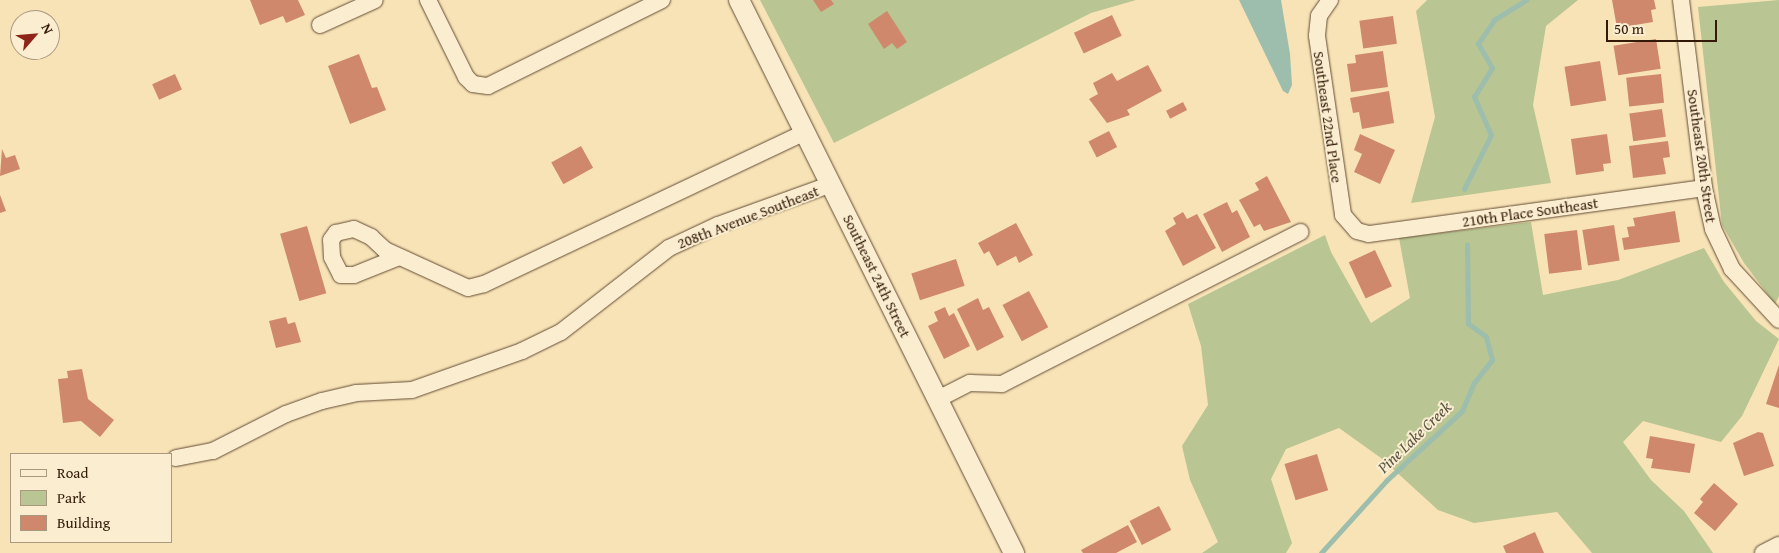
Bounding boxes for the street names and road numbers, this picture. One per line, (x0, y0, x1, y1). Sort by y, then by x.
street label: Southeast 22nd Place (1310, 50, 1346, 184)
street label: Southeast 20th Street (1684, 88, 1720, 224)
street label: 208th Avenue Southeast (675, 182, 821, 252)
street label: 210th Place Southeast (1461, 194, 1599, 230)
street label: Southeast 24th Street (839, 211, 915, 341)

